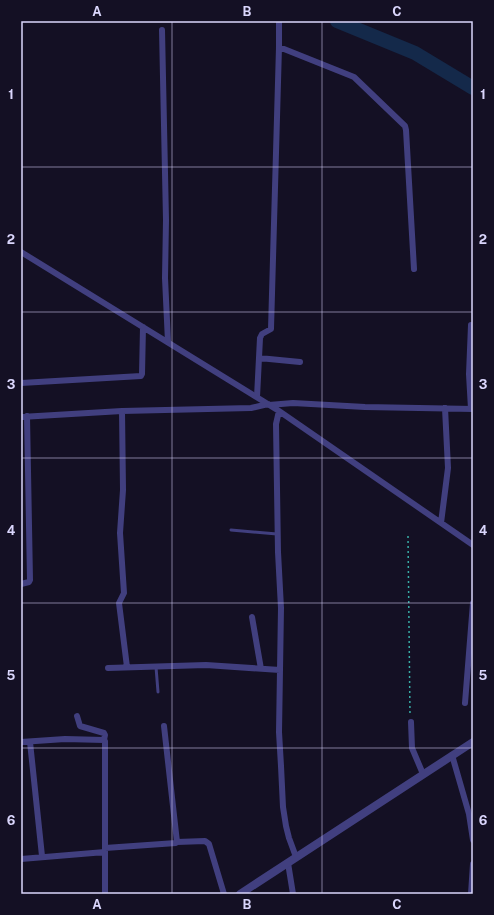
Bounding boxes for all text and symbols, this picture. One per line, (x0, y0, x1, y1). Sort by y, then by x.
text: A (92, 4, 102, 19)
text: B (243, 4, 252, 19)
text: C (392, 4, 402, 19)
text: 1 (8, 87, 14, 102)
text: 1 (480, 87, 486, 102)
text: 2 (7, 232, 15, 247)
text: 2 (479, 232, 487, 247)
text: 3 (7, 377, 16, 392)
text: 3 (479, 377, 488, 392)
text: 4 (7, 523, 16, 538)
text: 4 (479, 523, 488, 538)
text: 5 (7, 668, 16, 683)
text: 5 (479, 668, 488, 683)
text: 6 (7, 813, 16, 828)
text: 6 (479, 813, 488, 828)
text: A (92, 897, 102, 912)
text: B (243, 897, 252, 912)
text: C (392, 897, 402, 912)

